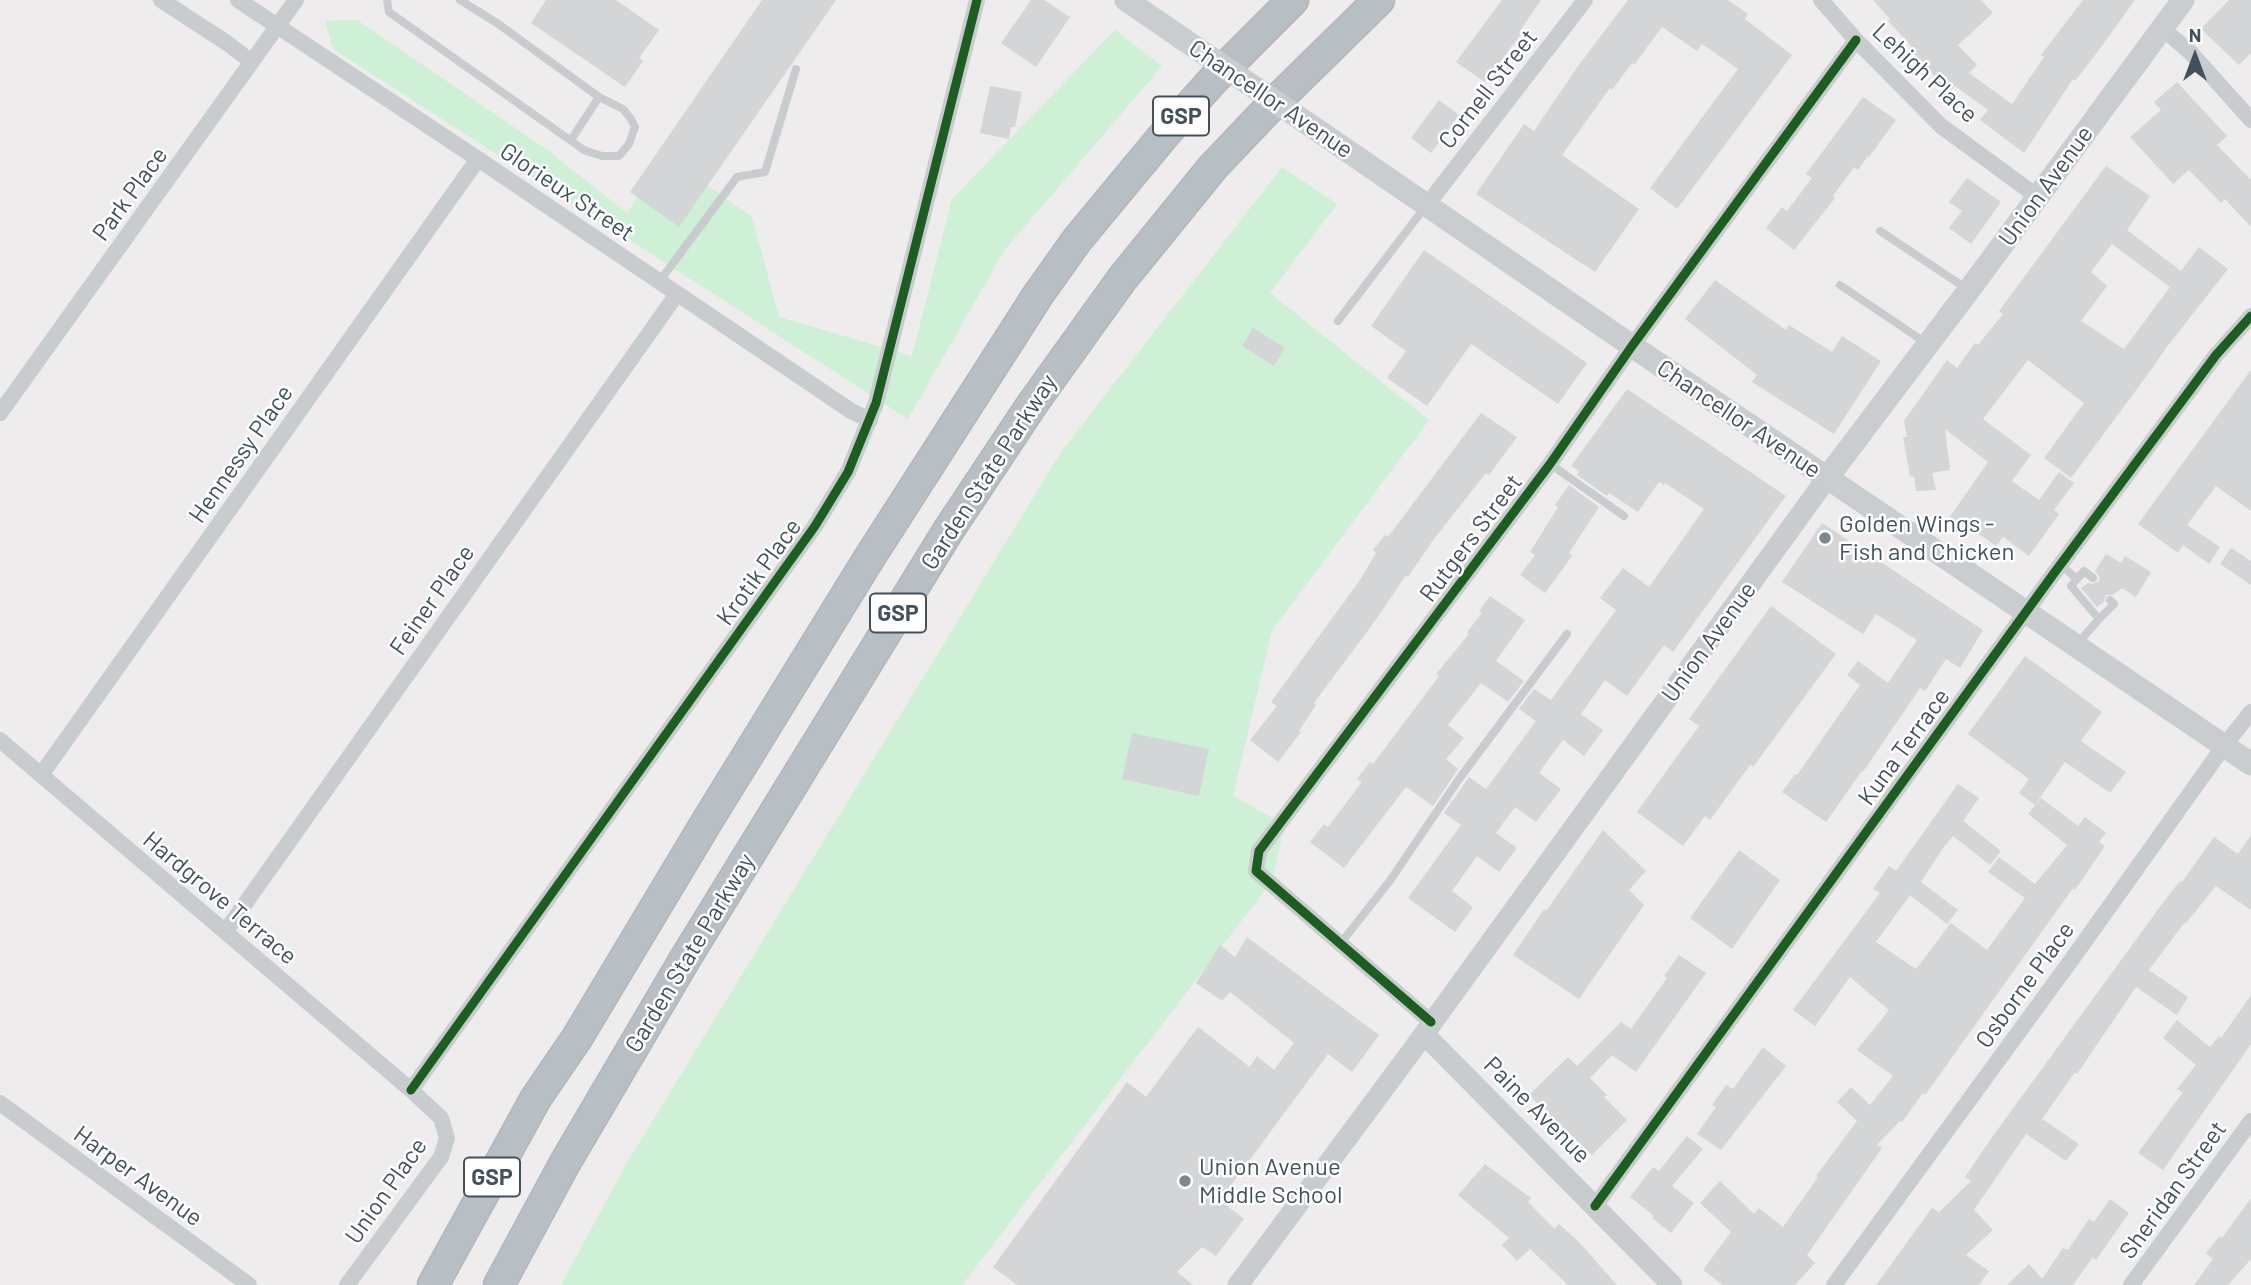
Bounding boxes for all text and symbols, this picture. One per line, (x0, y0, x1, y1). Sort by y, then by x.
street label: Lehigh Place (1866, 17, 1984, 129)
north arrow (2160, 21, 2230, 91)
text: N (2189, 23, 2201, 46)
street label: Cornell Street (1433, 24, 1543, 154)
street label: Chancellor Avenue (1183, 33, 1359, 165)
road number: GSP (1153, 97, 1209, 136)
street label: Union Avenue (1993, 120, 2099, 252)
street label: Glorieux Street (494, 137, 640, 247)
street label: Park Place (86, 141, 174, 247)
street label: Chancellor Avenue (1651, 353, 1827, 485)
street label: Garden State Parkway (915, 369, 1063, 575)
street label: Hennessy Place (183, 379, 299, 529)
street label: Rutgers Street (1414, 469, 1528, 607)
place label: Golden Wings - Fish and Chicken (1839, 510, 2014, 566)
street label: Krotik Place (711, 513, 807, 631)
marker: Golden Wings - Fish and Chicken (1817, 530, 1833, 546)
street label: Feiner Place (384, 539, 480, 661)
street label: Union Avenue (1656, 576, 1762, 708)
road number: GSP (870, 594, 926, 632)
street label: Kuna Terrace (1852, 683, 1956, 811)
street label: Hardgrove Terrace (137, 825, 303, 971)
street label: Garden State Parkway (619, 848, 761, 1058)
street label: Osborne Place (1970, 916, 2080, 1054)
street label: Paine Avenue (1478, 1051, 1596, 1169)
street label: Sheridan Street (2113, 1116, 2233, 1264)
street label: Harper Avenue (68, 1120, 208, 1232)
street label: Union Place (339, 1133, 433, 1249)
place label: Union Avenue Middle School (1199, 1153, 1343, 1209)
road number: GSP (464, 1158, 520, 1196)
marker: Union Avenue Middle School (1177, 1173, 1193, 1189)

